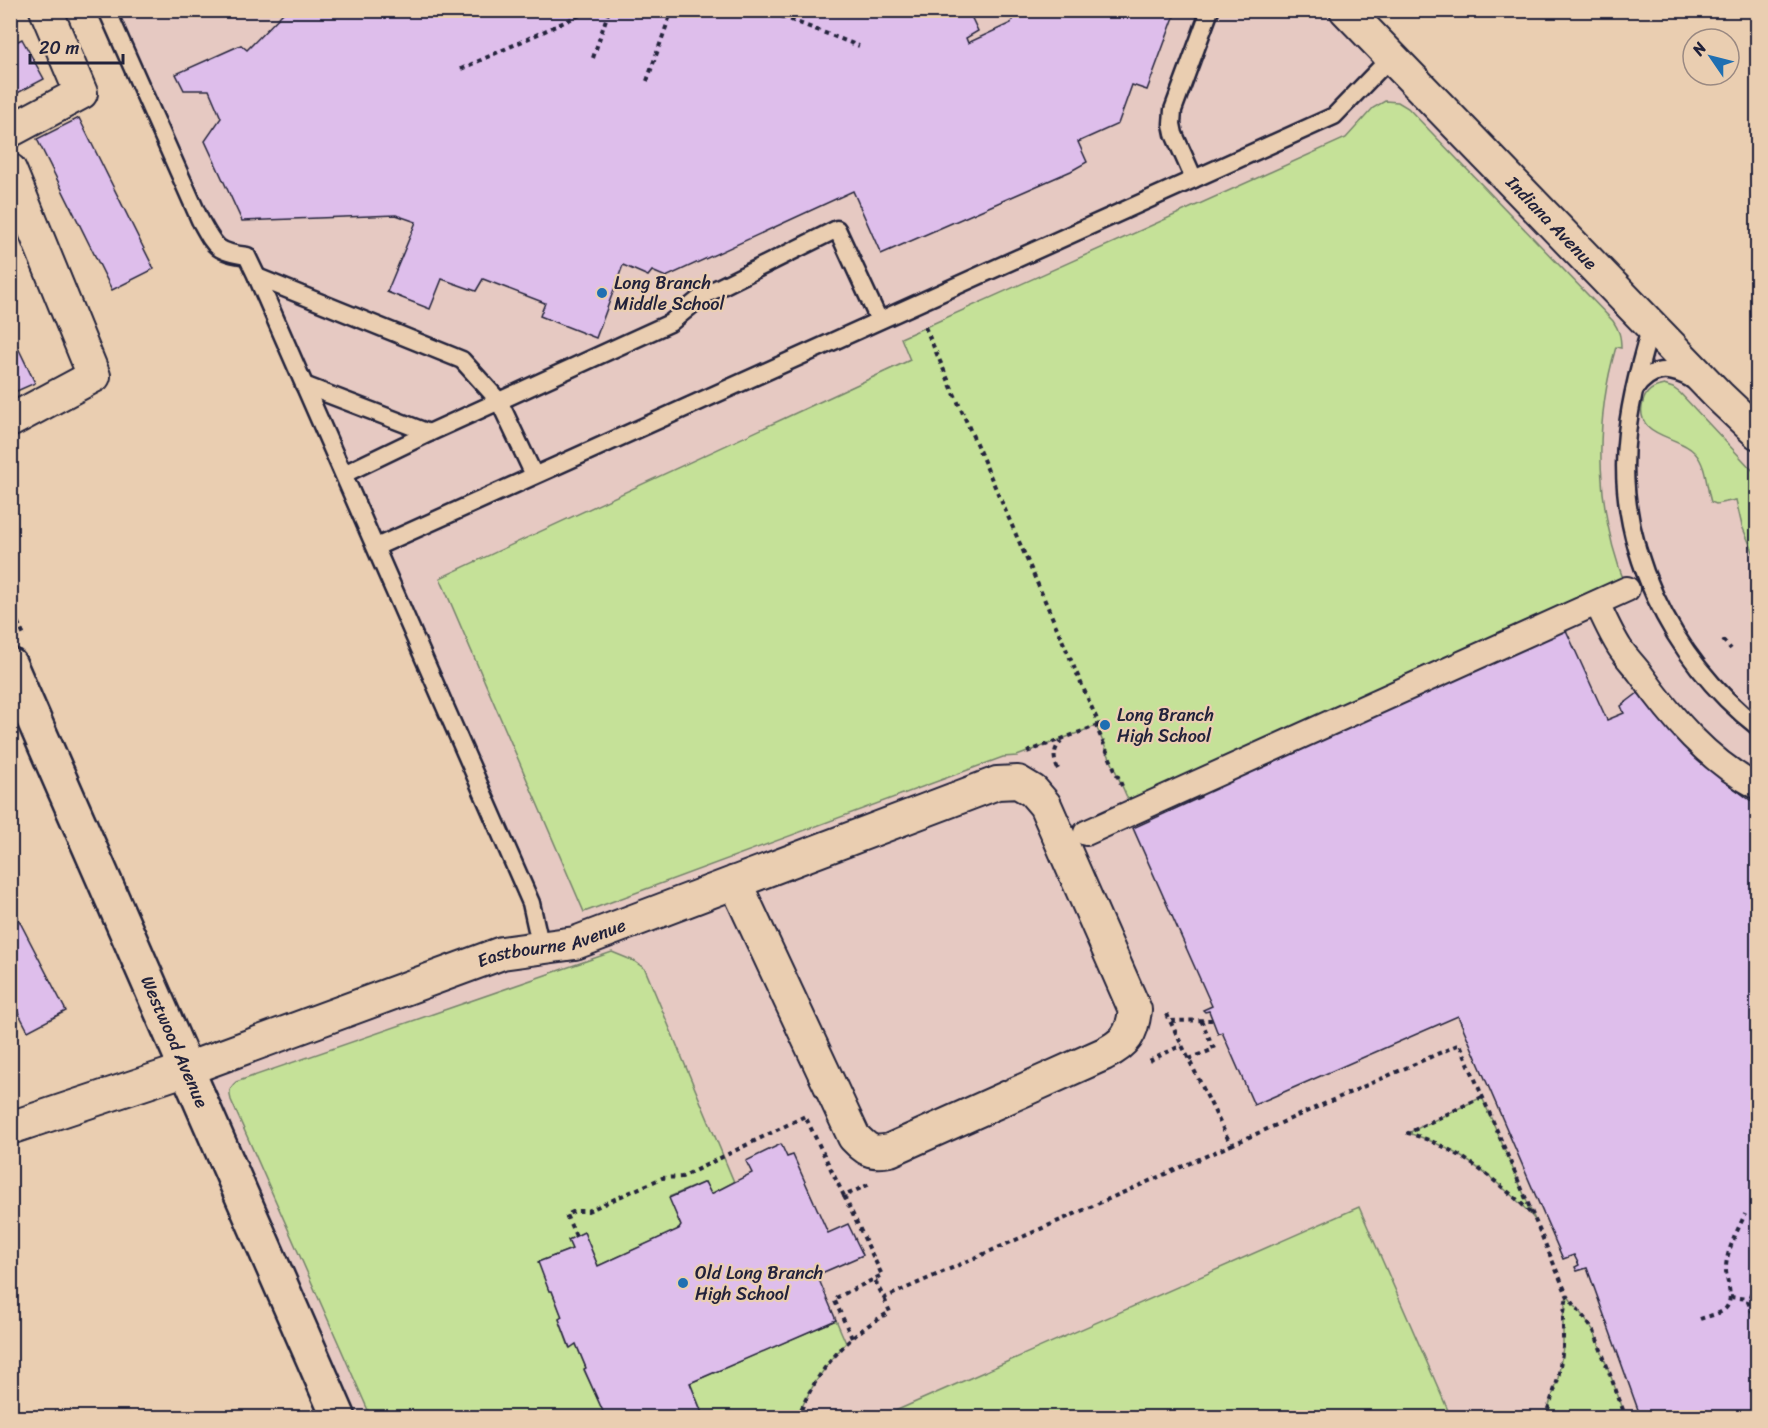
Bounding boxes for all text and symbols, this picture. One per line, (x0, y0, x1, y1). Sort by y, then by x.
scale bar (30, 27, 123, 65)
north arrow (1681, 27, 1741, 87)
text: 20 m (39, 32, 79, 64)
text: N (1683, 35, 1715, 62)
street label: Indiana Avenue (1497, 167, 1606, 278)
place label: Long Branch Middle School (614, 267, 725, 320)
marker: Long Branch Middle School (595, 286, 609, 300)
place label: Long Branch High School (1117, 699, 1214, 752)
marker: Long Branch High School (1098, 718, 1112, 732)
street label: Eastbourne Avenue (472, 909, 631, 977)
street label: Westwood Avenue (132, 970, 218, 1113)
place label: Old Long Branch High School (695, 1257, 823, 1310)
marker: Old Long Branch High School (676, 1276, 690, 1290)

